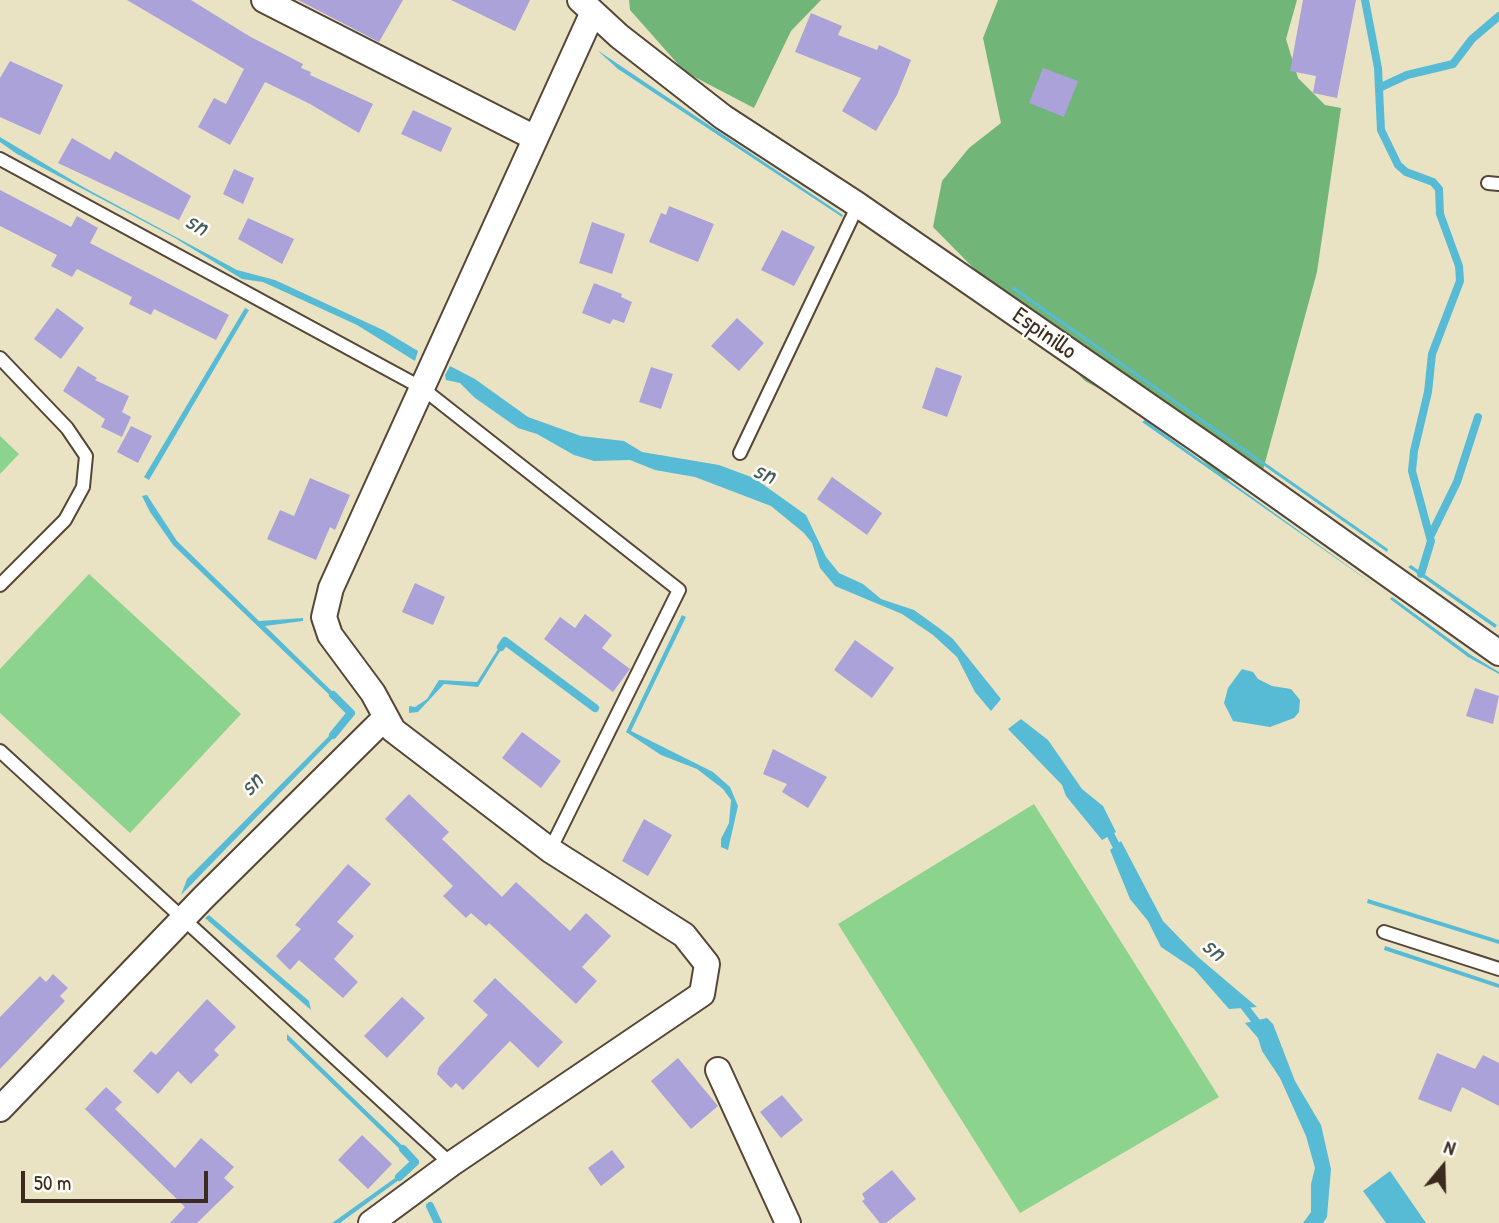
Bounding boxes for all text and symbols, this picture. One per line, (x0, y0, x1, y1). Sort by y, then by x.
water label: sn (179, 206, 213, 244)
street label: Espinillo (1006, 302, 1082, 366)
water label: sn (748, 455, 780, 493)
water label: sn (233, 766, 271, 804)
water label: sn (1195, 931, 1231, 969)
north arrow (1408, 1132, 1478, 1202)
text: N (1441, 1133, 1459, 1161)
scale bar (24, 1156, 212, 1200)
text: 50 m (34, 1168, 71, 1197)

